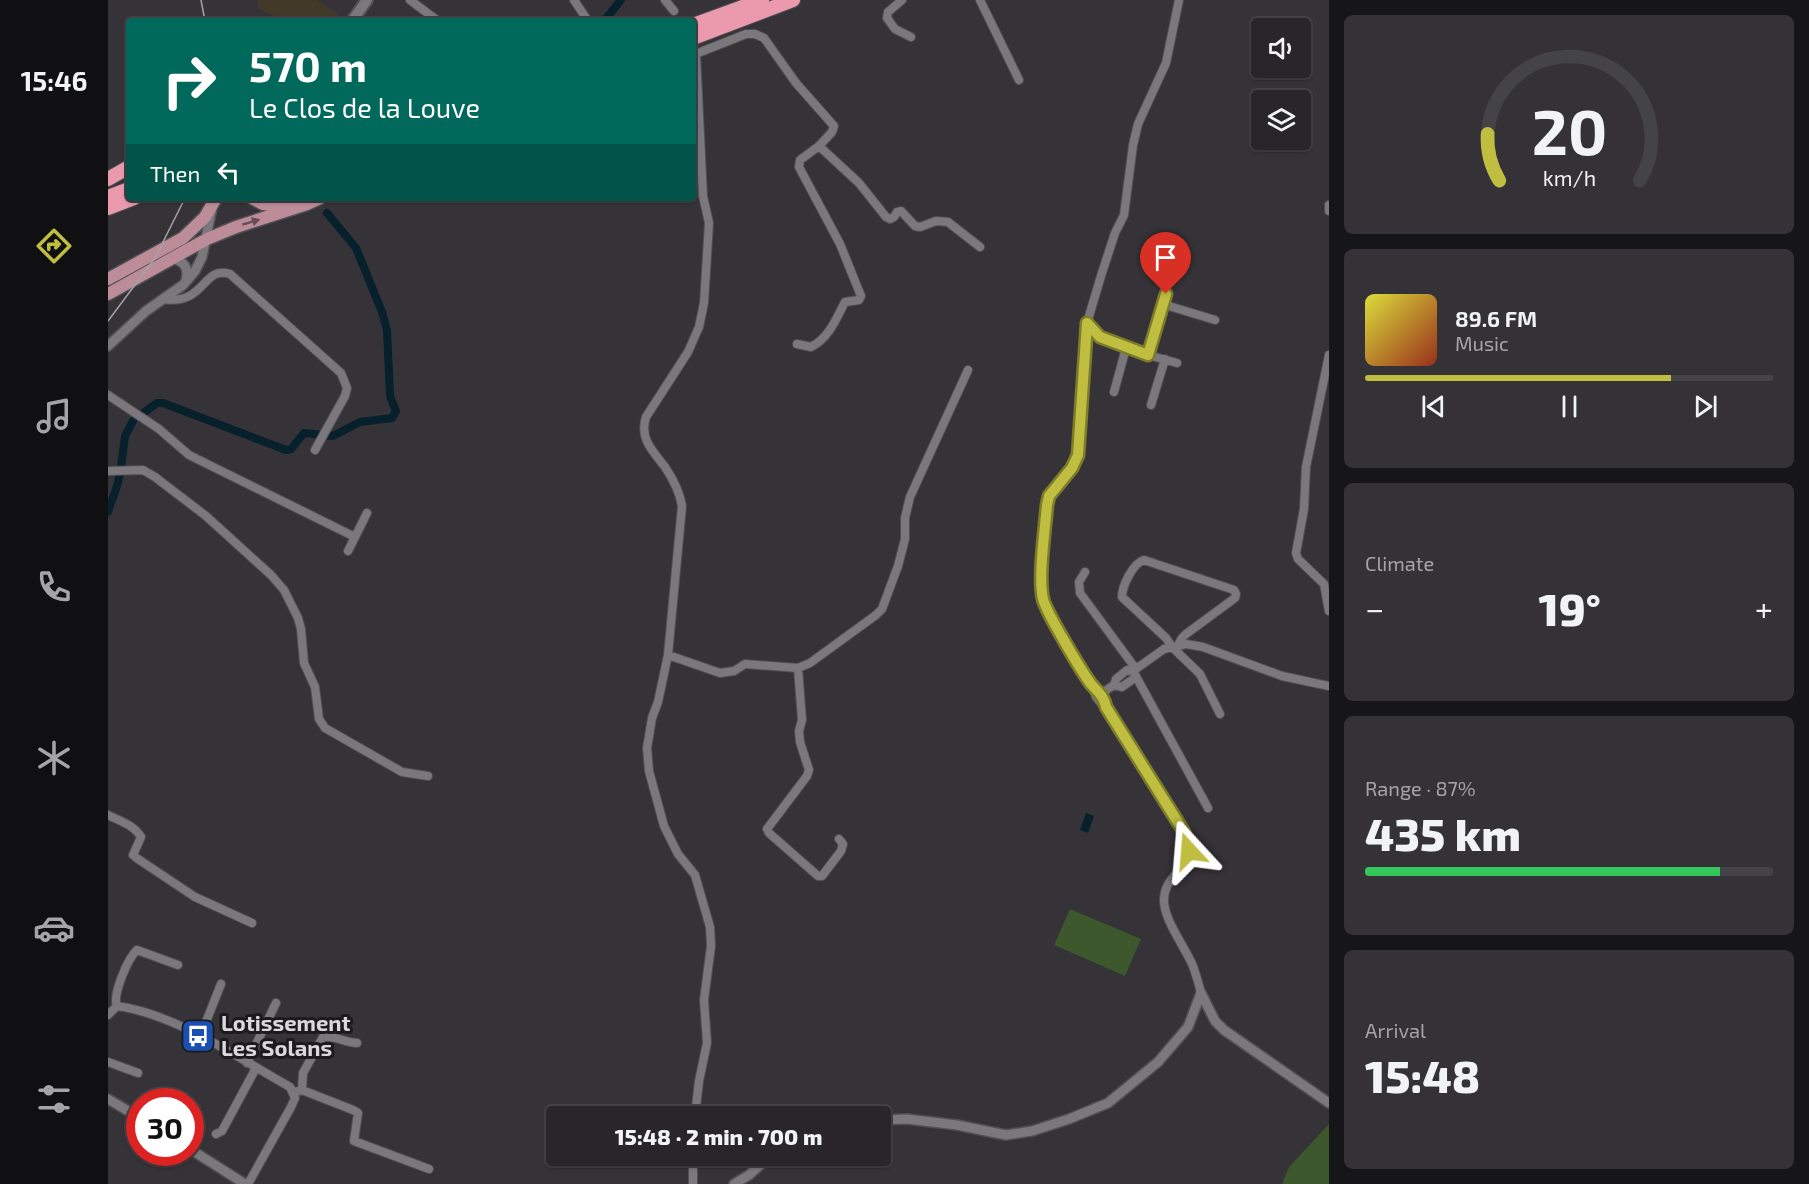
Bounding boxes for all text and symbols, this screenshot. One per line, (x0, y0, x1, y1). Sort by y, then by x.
map controls (1251, 18, 1311, 150)
button: sound (1251, 18, 1311, 78)
text: 570 m (249, 40, 367, 90)
icon: right (150, 42, 228, 120)
text: 15:46 (21, 64, 87, 96)
button: layers (1251, 90, 1311, 150)
text: Le Clos de la Louve (249, 91, 480, 123)
text: 20 (1531, 94, 1607, 169)
icon: left (212, 156, 245, 189)
text: Then (150, 160, 200, 186)
text: km/h (1542, 166, 1596, 191)
one-way arrow (242, 217, 260, 226)
icon: directions (33, 225, 75, 267)
pin (1140, 232, 1191, 294)
icon: arrive (1149, 241, 1182, 274)
text: 89.6 FM (1455, 305, 1537, 331)
text: Music (1455, 331, 1509, 355)
icon: previous (1417, 390, 1450, 423)
icon: pause (1553, 390, 1586, 423)
icon: next (1689, 390, 1722, 423)
icon: music (33, 395, 75, 437)
text: Climate (1365, 551, 1434, 575)
icon: phone (33, 566, 75, 608)
text: 19° (1538, 581, 1601, 635)
text: − (1365, 588, 1384, 628)
text: + (1755, 588, 1773, 628)
icon: climate (33, 737, 75, 779)
text: Range · 87% (1365, 776, 1476, 800)
text: 435 km (1365, 806, 1521, 860)
position arrow (1157, 819, 1221, 883)
icon: car (33, 907, 75, 949)
place label: Lotissement Les Solans (221, 1009, 351, 1060)
bus stop icon: Lotissement Les Solans (180, 1018, 216, 1054)
text: Arrival (1365, 1018, 1426, 1042)
text: 15:48 (1365, 1048, 1480, 1102)
icon: filters (33, 1078, 75, 1120)
speed limit sign: 30 (126, 1088, 204, 1166)
text: 15:48 · 2 min · 700 m (615, 1123, 822, 1149)

